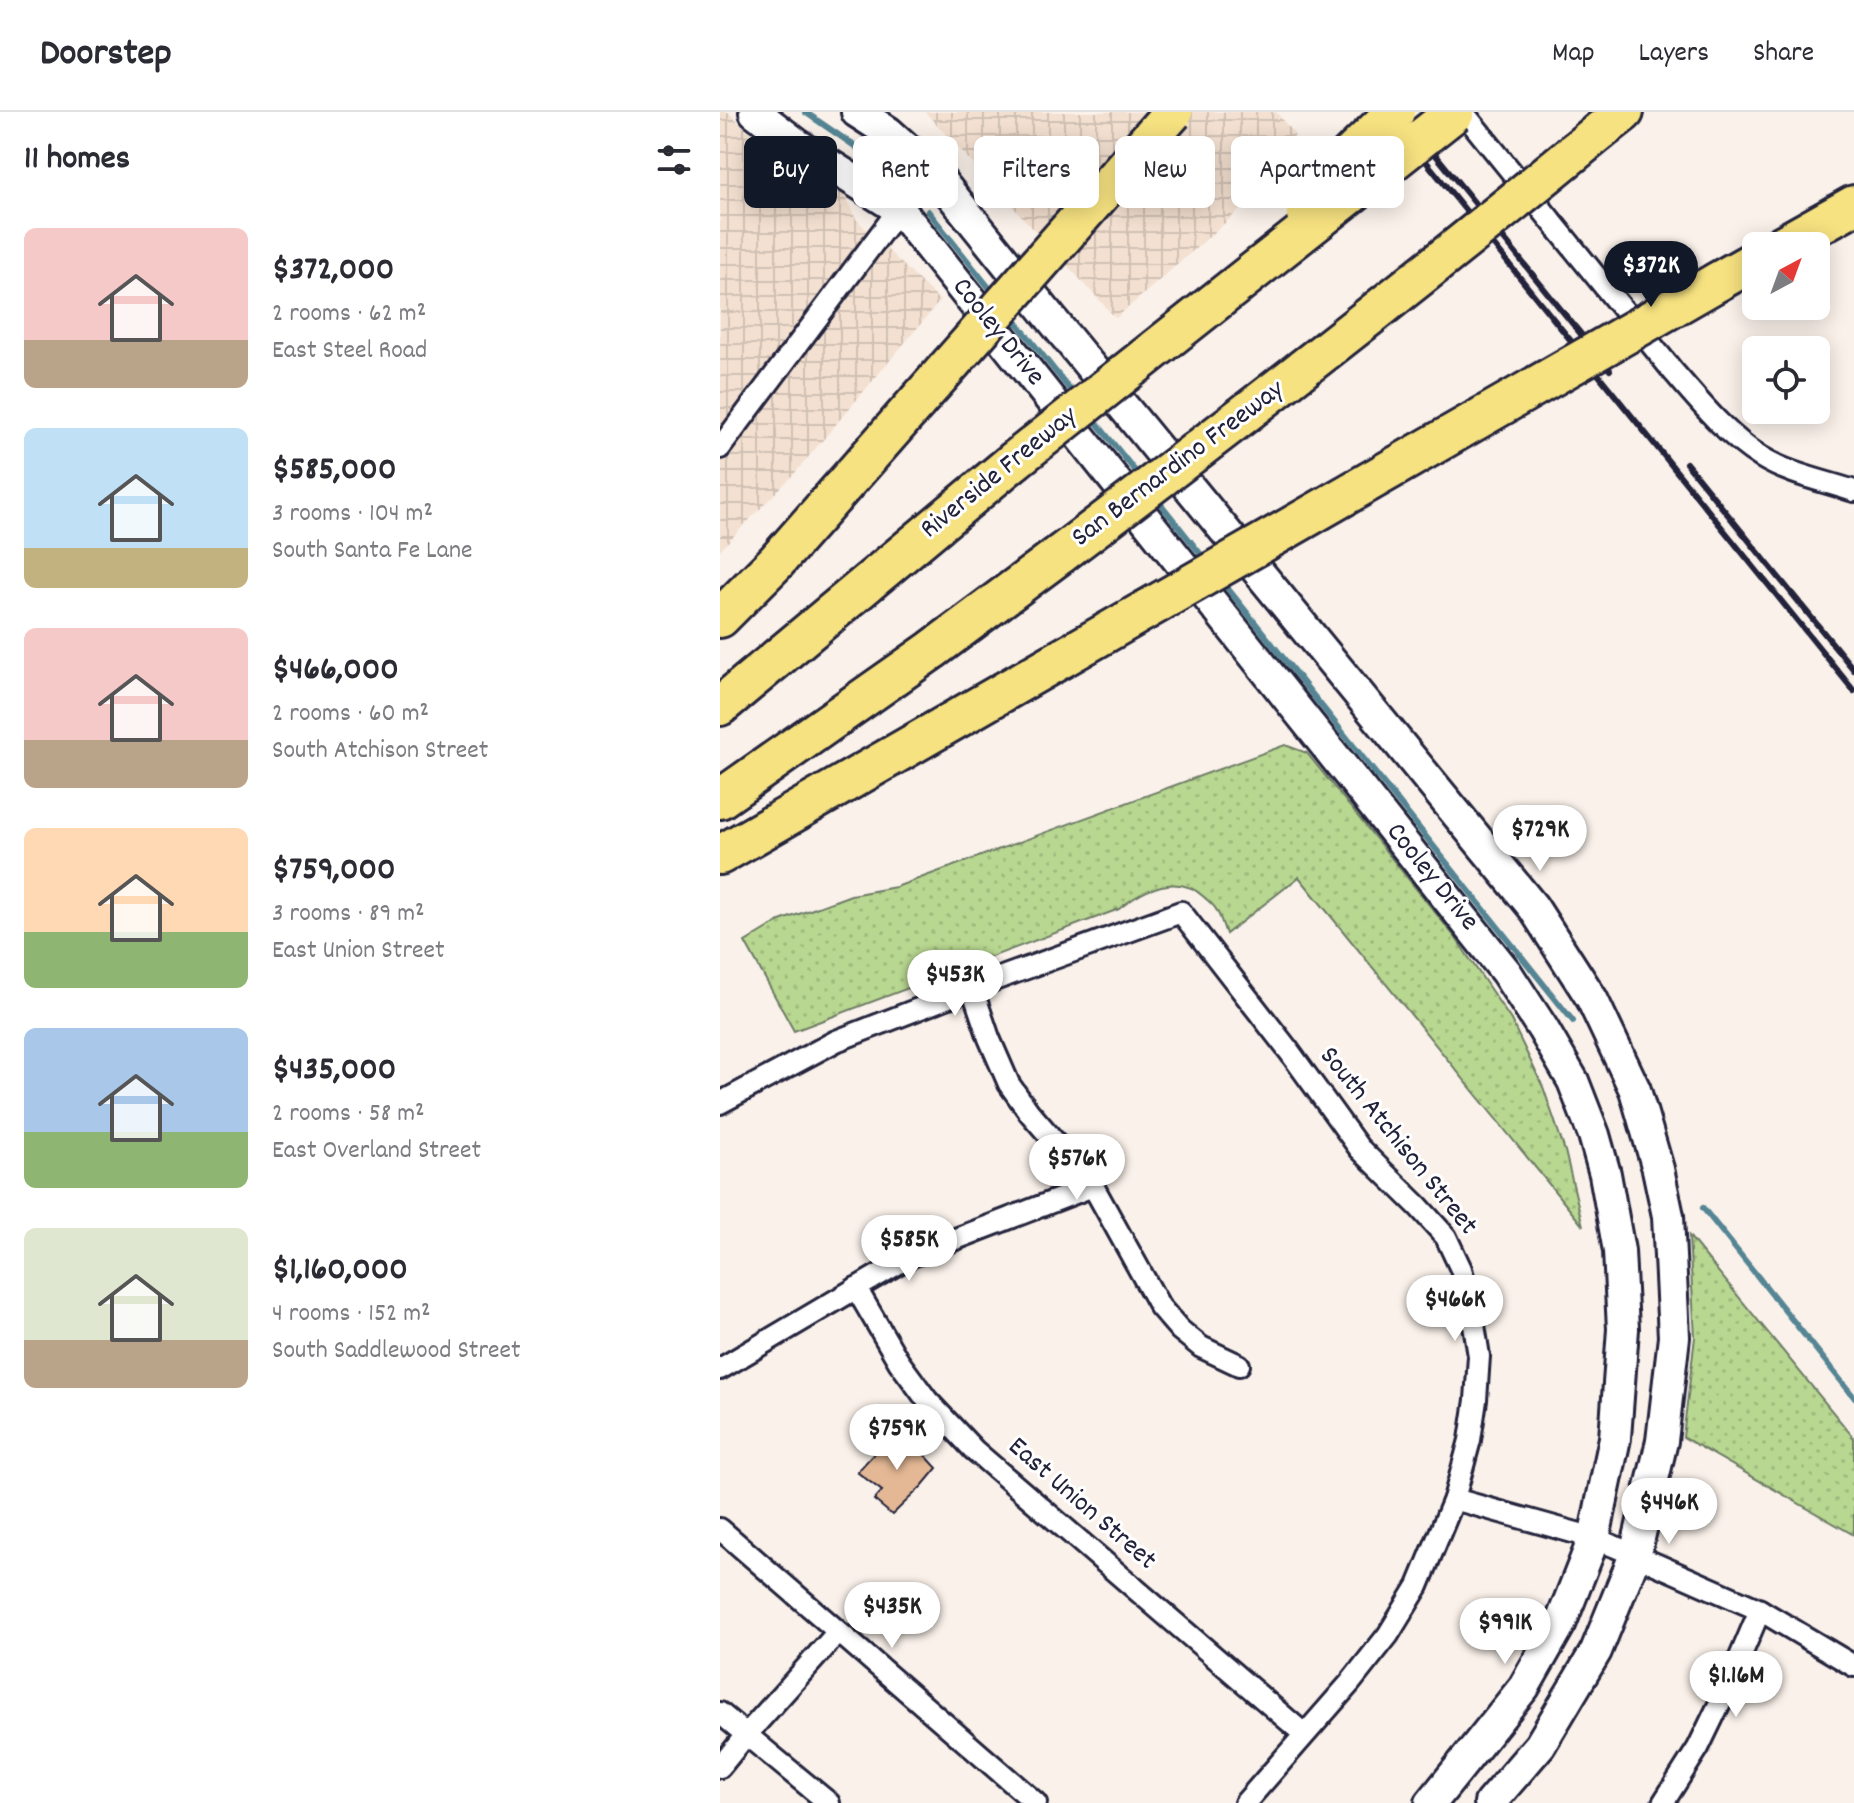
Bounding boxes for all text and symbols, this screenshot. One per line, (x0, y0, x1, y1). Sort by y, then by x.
text: Doorstep (40, 28, 172, 83)
text: Map (1552, 35, 1595, 75)
text: Layers (1639, 35, 1709, 75)
text: Share (1753, 35, 1814, 75)
text: 11 homes (24, 136, 130, 185)
chip: Buy (744, 136, 837, 208)
chip: Rent (853, 136, 958, 208)
chip: Filters (974, 136, 1099, 208)
chip: New (1115, 136, 1215, 208)
chip: Apartment (1231, 136, 1404, 208)
icon: filters (652, 138, 696, 182)
north arrow (1742, 232, 1830, 320)
map controls (1742, 232, 1830, 424)
pin: $372K (1595, 241, 1707, 309)
text: $372,000 (272, 247, 394, 296)
text: $372K (1622, 248, 1680, 285)
icon: home (88, 260, 184, 356)
street label: Cooley Drive (941, 270, 1053, 396)
text: 2 rooms · 62 m² (272, 296, 426, 333)
text: East Steel Road (272, 333, 427, 370)
button: locate (1742, 336, 1830, 424)
street label: San Bernardino Freeway (1064, 371, 1294, 558)
street label: Riverside Freeway (913, 398, 1088, 550)
text: $585,000 (272, 447, 396, 496)
icon: home (88, 460, 184, 556)
text: 3 rooms · 104 m² (272, 496, 433, 533)
text: South Santa Fe Lane (272, 533, 472, 570)
text: $466,000 (272, 647, 399, 696)
icon: home (88, 660, 184, 756)
text: 2 rooms · 60 m² (272, 696, 429, 733)
text: South Atchison Street (272, 733, 488, 770)
pin: $729K (1484, 805, 1596, 873)
text: $729K (1511, 812, 1569, 849)
street label: Cooley Drive (1375, 815, 1487, 941)
text: $759,000 (272, 847, 396, 896)
icon: home (88, 860, 184, 956)
text: 3 rooms · 89 m² (272, 896, 425, 933)
text: East Union Street (272, 933, 445, 970)
pin: $453K (899, 950, 1011, 1018)
text: $453K (925, 957, 985, 994)
street label: South Atchison Street (1308, 1039, 1486, 1245)
text: $435,000 (272, 1047, 396, 1096)
icon: home (88, 1060, 184, 1156)
text: 2 rooms · 58 m² (272, 1096, 425, 1133)
text: East Overland Street (272, 1133, 481, 1170)
pin: $576K (1021, 1134, 1133, 1202)
text: $576K (1047, 1141, 1107, 1178)
pin: $585K (853, 1215, 965, 1283)
text: $585K (879, 1222, 939, 1259)
text: $1,160,000 (272, 1247, 408, 1296)
icon: home (88, 1260, 184, 1356)
pin: $466K (1399, 1275, 1511, 1343)
text: $466K (1424, 1282, 1486, 1319)
text: 4 rooms · 152 m² (272, 1296, 431, 1333)
text: South Saddlewood Street (272, 1333, 521, 1370)
pin: $759K (841, 1404, 953, 1472)
text: $759K (867, 1411, 927, 1448)
street label: East Union Street (998, 1429, 1164, 1581)
pin: $446K (1613, 1478, 1725, 1546)
text: $446K (1639, 1485, 1699, 1522)
pin: $435K (836, 1582, 948, 1650)
text: $435K (862, 1589, 922, 1626)
pin: $991K (1449, 1598, 1561, 1666)
text: $991K (1478, 1605, 1532, 1642)
pin: $1.16M (1671, 1651, 1801, 1719)
text: $1.16M (1708, 1658, 1764, 1695)

